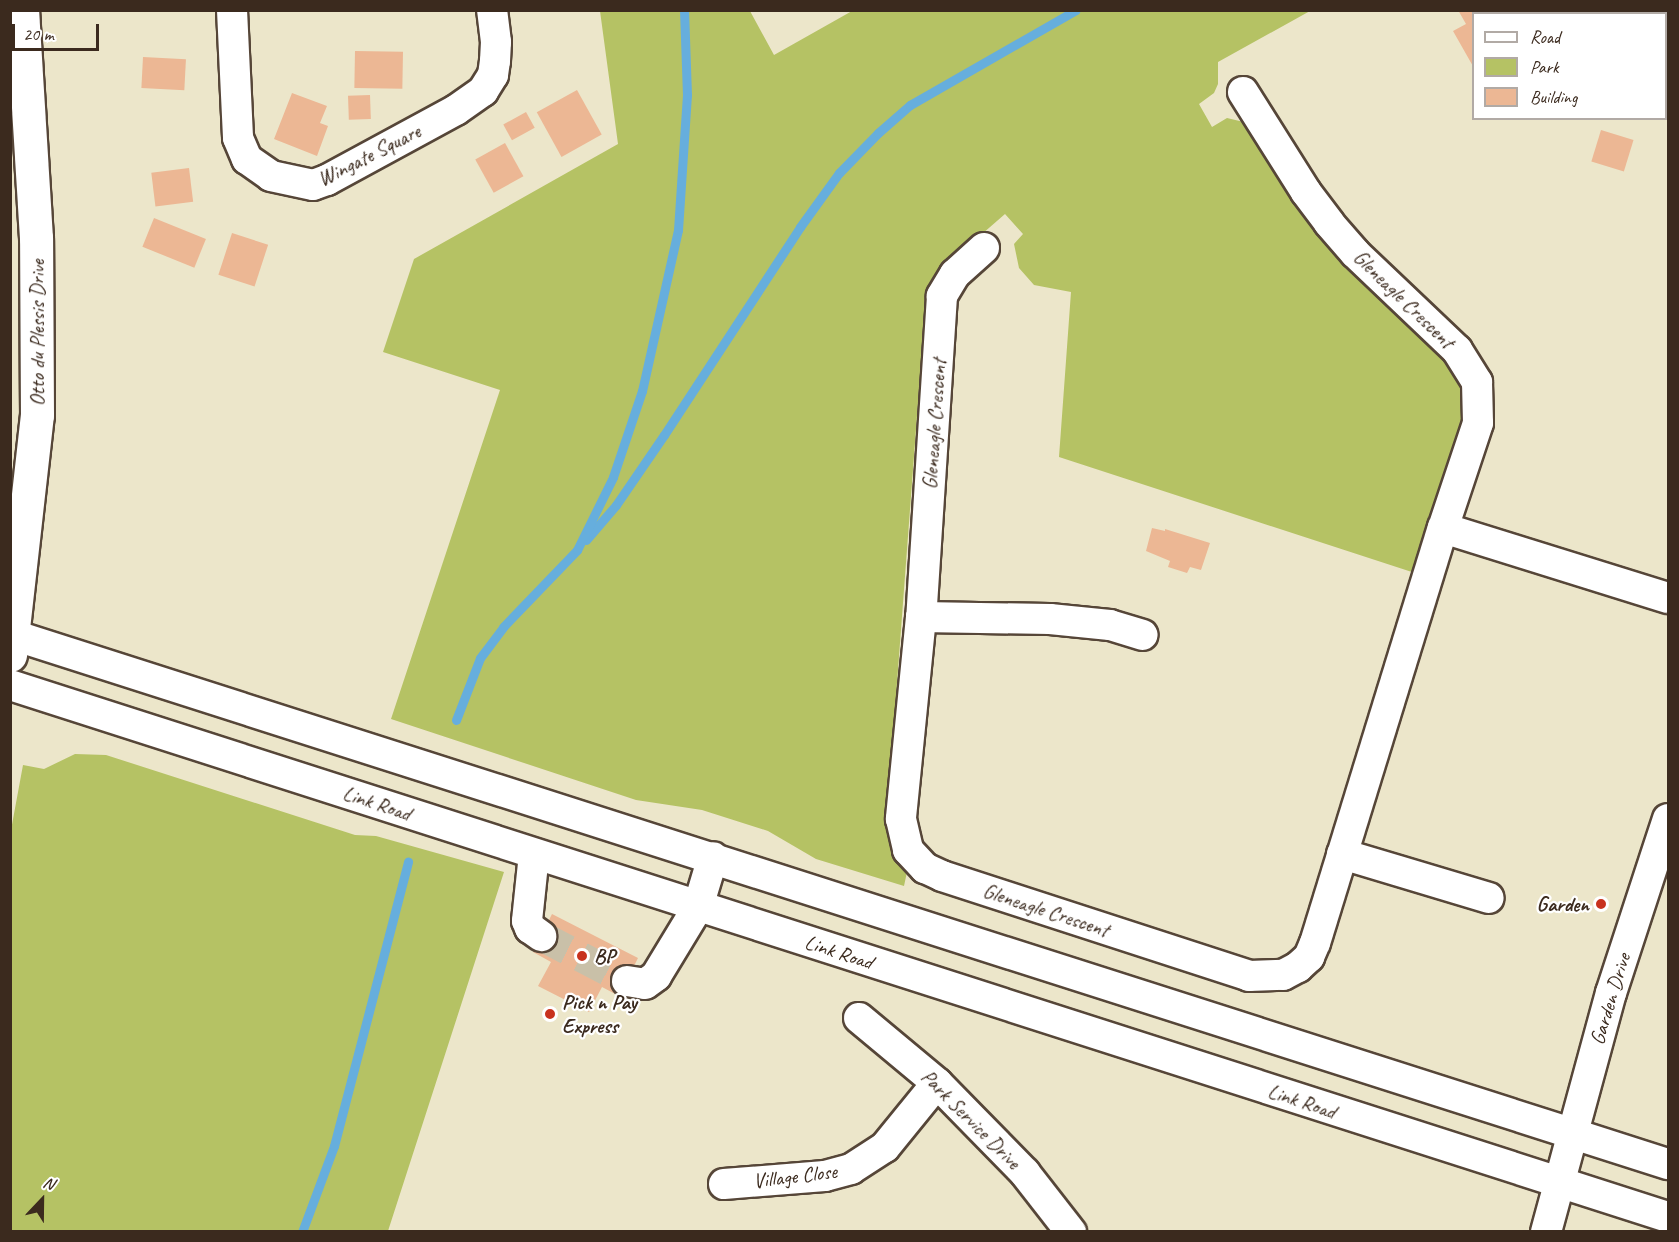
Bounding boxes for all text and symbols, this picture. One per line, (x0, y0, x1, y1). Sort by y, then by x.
scale bar (15, 12, 102, 50)
legend (1472, 12, 1667, 120)
text: 20 m (23, 23, 54, 45)
text: Road (1530, 26, 1560, 48)
text: Park (1530, 56, 1559, 78)
text: Building (1530, 86, 1577, 108)
street label: Wingate Square (313, 118, 425, 192)
street label: Gleneagle Crescent (1348, 244, 1460, 354)
street label: Otto du Plessis Drive (24, 260, 50, 406)
street label: Gleneagle Crescent (917, 358, 951, 490)
street label: Link Road (340, 780, 414, 826)
street label: Gleneagle Crescent (980, 878, 1112, 942)
place label: Garden (1537, 891, 1589, 917)
marker: Garden (1594, 897, 1608, 911)
street label: Link Road (802, 929, 876, 975)
place label: BP (594, 943, 615, 969)
marker: BP (575, 949, 589, 963)
street label: Garden Drive (1584, 950, 1636, 1048)
place label: Pick n Pay Express (562, 989, 637, 1039)
marker: Pick n Pay Express (543, 1007, 557, 1021)
street label: Park Service Drive (916, 1064, 1026, 1174)
street label: Link Road (1265, 1078, 1339, 1124)
street label: Village Close (752, 1158, 838, 1194)
north arrow (12, 1170, 72, 1230)
text: N (40, 1172, 57, 1194)

